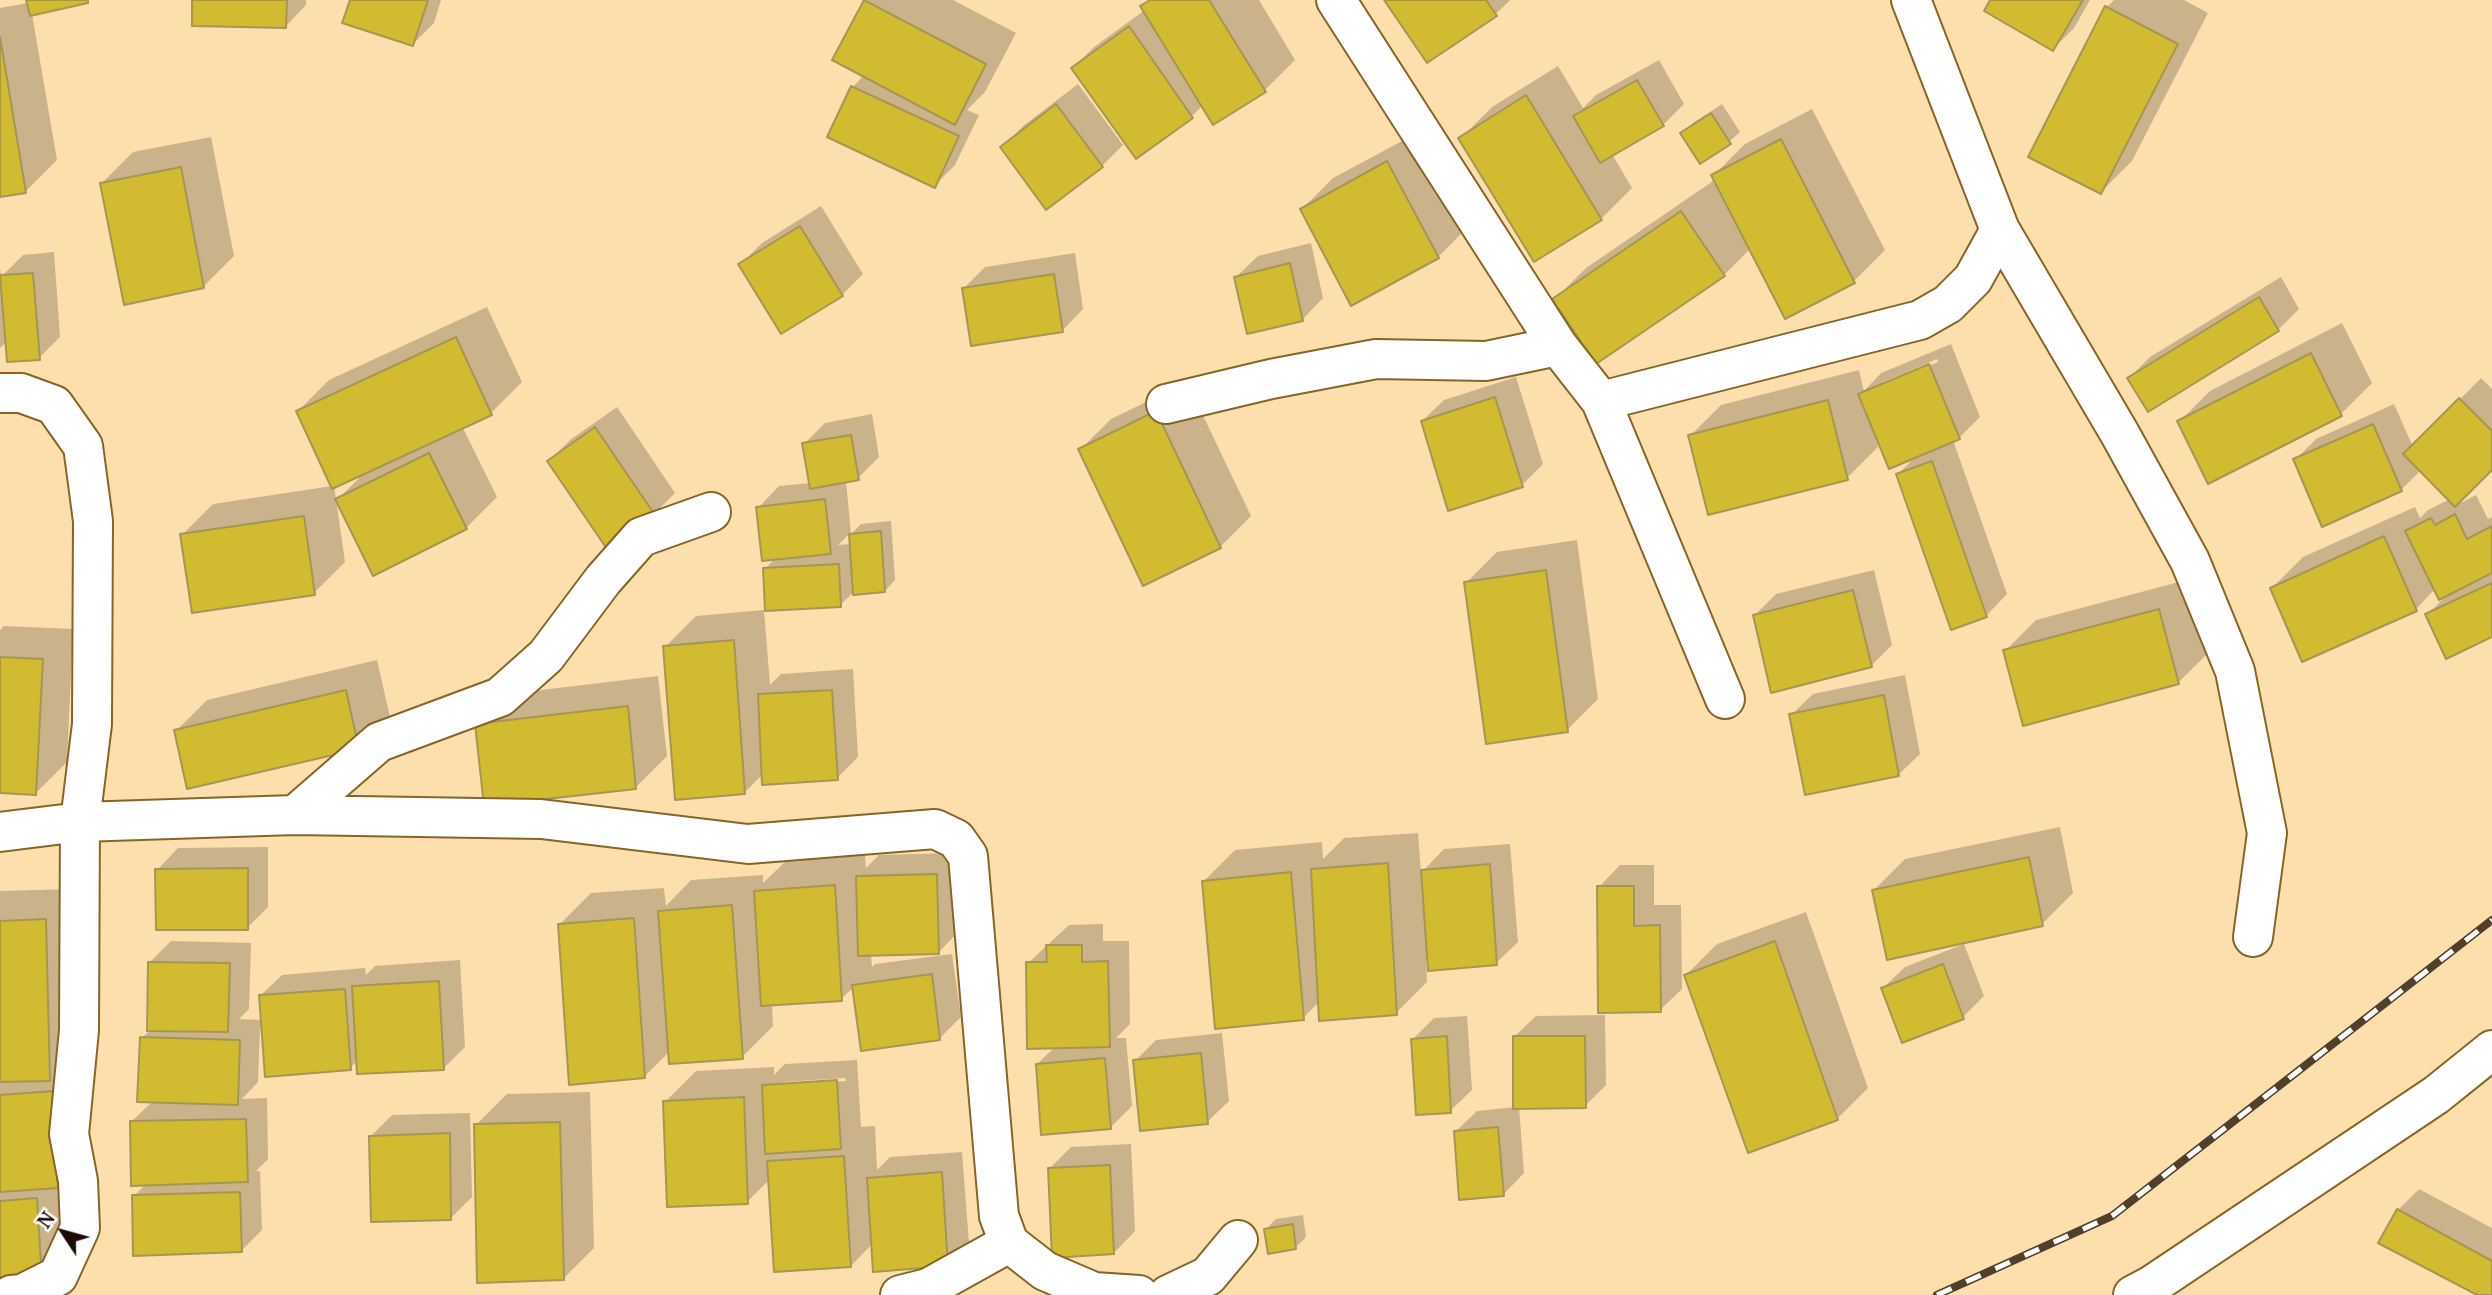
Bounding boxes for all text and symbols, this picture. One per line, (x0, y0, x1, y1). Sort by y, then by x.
north arrow (28, 1197, 98, 1267)
text: N (31, 1206, 60, 1233)

